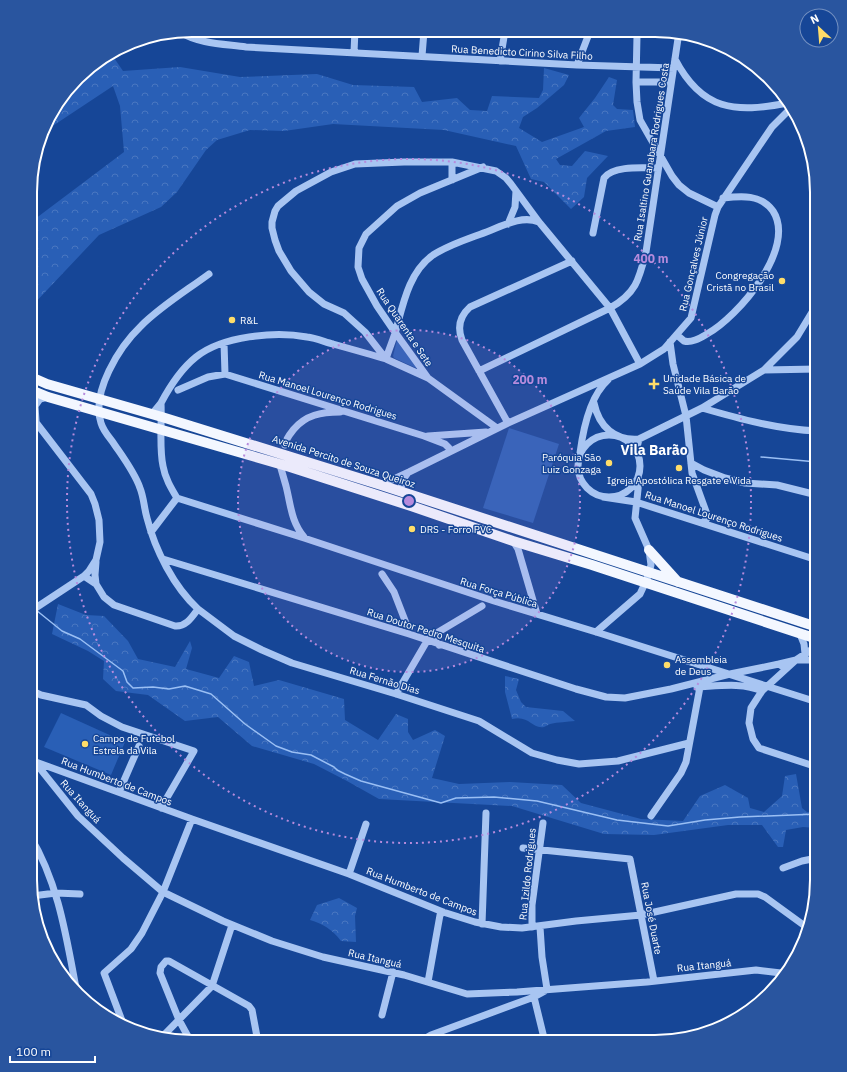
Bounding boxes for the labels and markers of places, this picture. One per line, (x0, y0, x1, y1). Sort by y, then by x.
place label: Congregação Cristã no Brasil (706, 269, 774, 294)
marker: Congregação Cristã no Brasil (777, 276, 787, 286)
place label: R&L (240, 314, 258, 327)
marker: R&L (227, 315, 237, 325)
place label: Unidade Básica de Saúde Vila Barão (663, 372, 747, 397)
marker: Unidade Básica de Saúde Vila Barão (648, 378, 660, 390)
place label: Paróquia São Luiz Gonzaga (542, 451, 602, 476)
marker: Paróquia São Luiz Gonzaga (604, 458, 614, 468)
marker: Igreja Apostólica Resgate e Vida (674, 463, 684, 473)
place label: Igreja Apostólica Resgate e Vida (607, 474, 752, 487)
centre of rings (402, 494, 416, 508)
place label: DRS - Forro PVC (420, 523, 492, 536)
marker: DRS - Forro PVC (407, 524, 417, 534)
place label: Assembleia de Deus (675, 653, 728, 678)
marker: Assembleia de Deus (662, 660, 672, 670)
place label: Campo de Futebol Estrela da Vila (93, 732, 175, 757)
marker: Campo de Futebol Estrela da Vila (80, 739, 90, 749)

